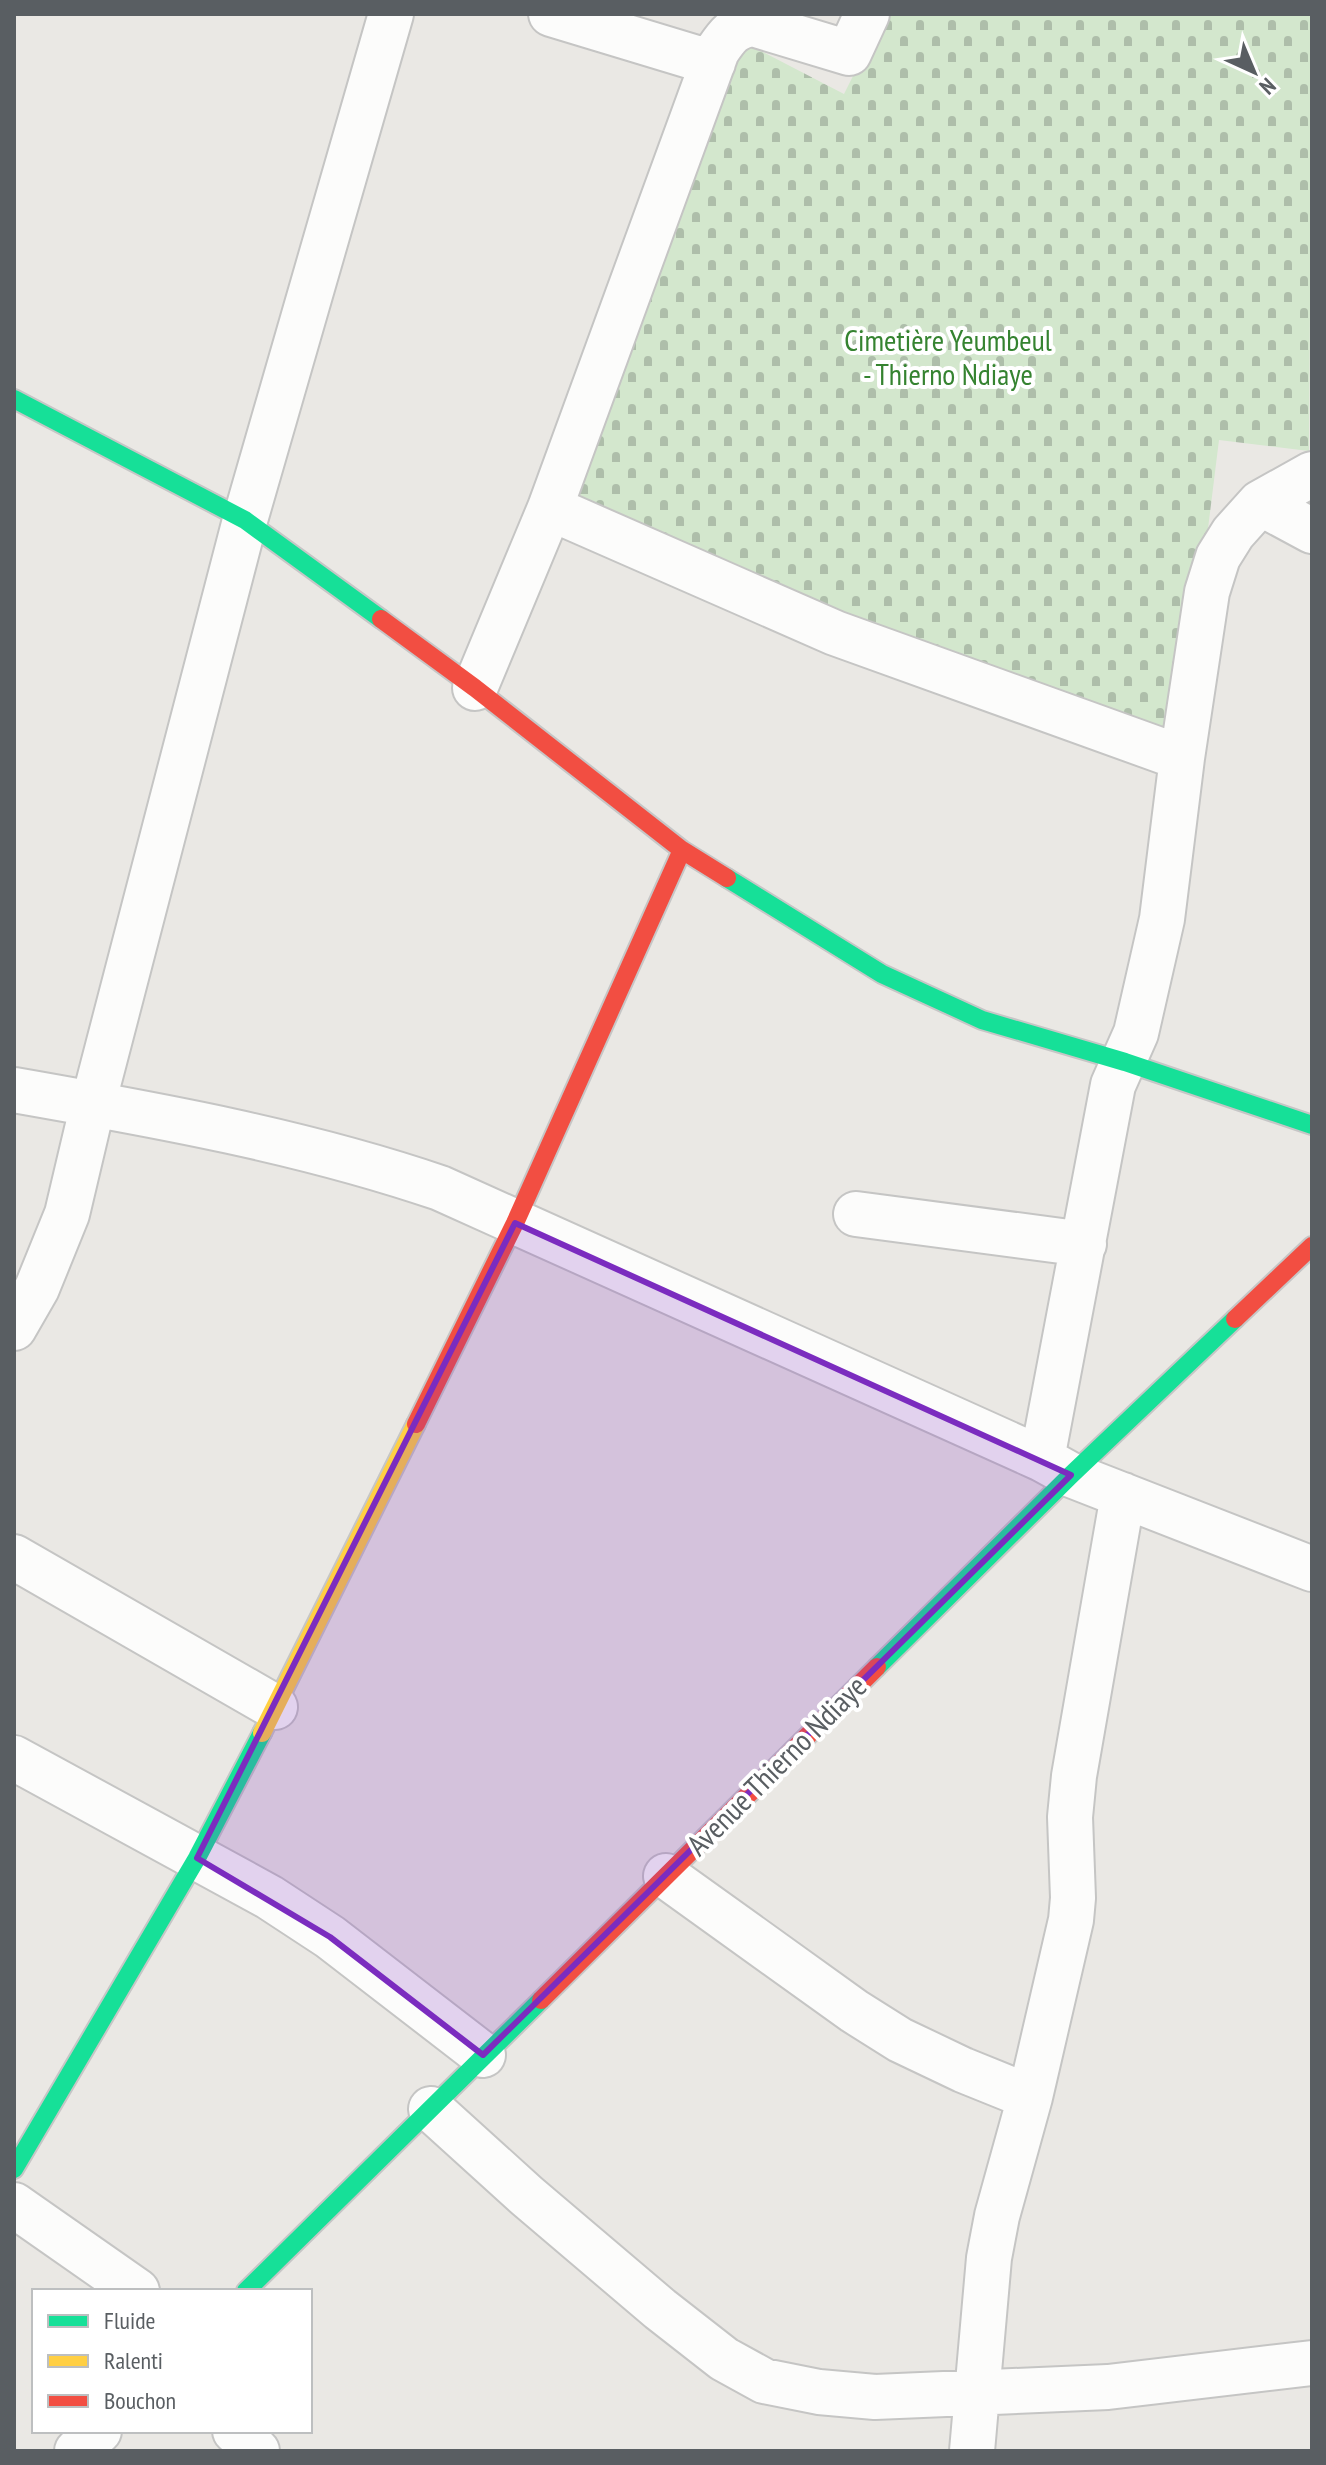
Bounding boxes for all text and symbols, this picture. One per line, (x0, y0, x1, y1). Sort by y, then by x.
north arrow (1214, 32, 1294, 112)
text: N (1254, 72, 1282, 101)
park label: Cimetière Yeumbeul - Thierno Ndiaye (844, 320, 1052, 393)
street label: Avenue Thierno Ndiaye (678, 1667, 874, 1863)
legend (32, 2289, 312, 2433)
text: Fluide (104, 2305, 155, 2336)
text: Ralenti (104, 2345, 163, 2376)
text: Bouchon (104, 2385, 176, 2416)

